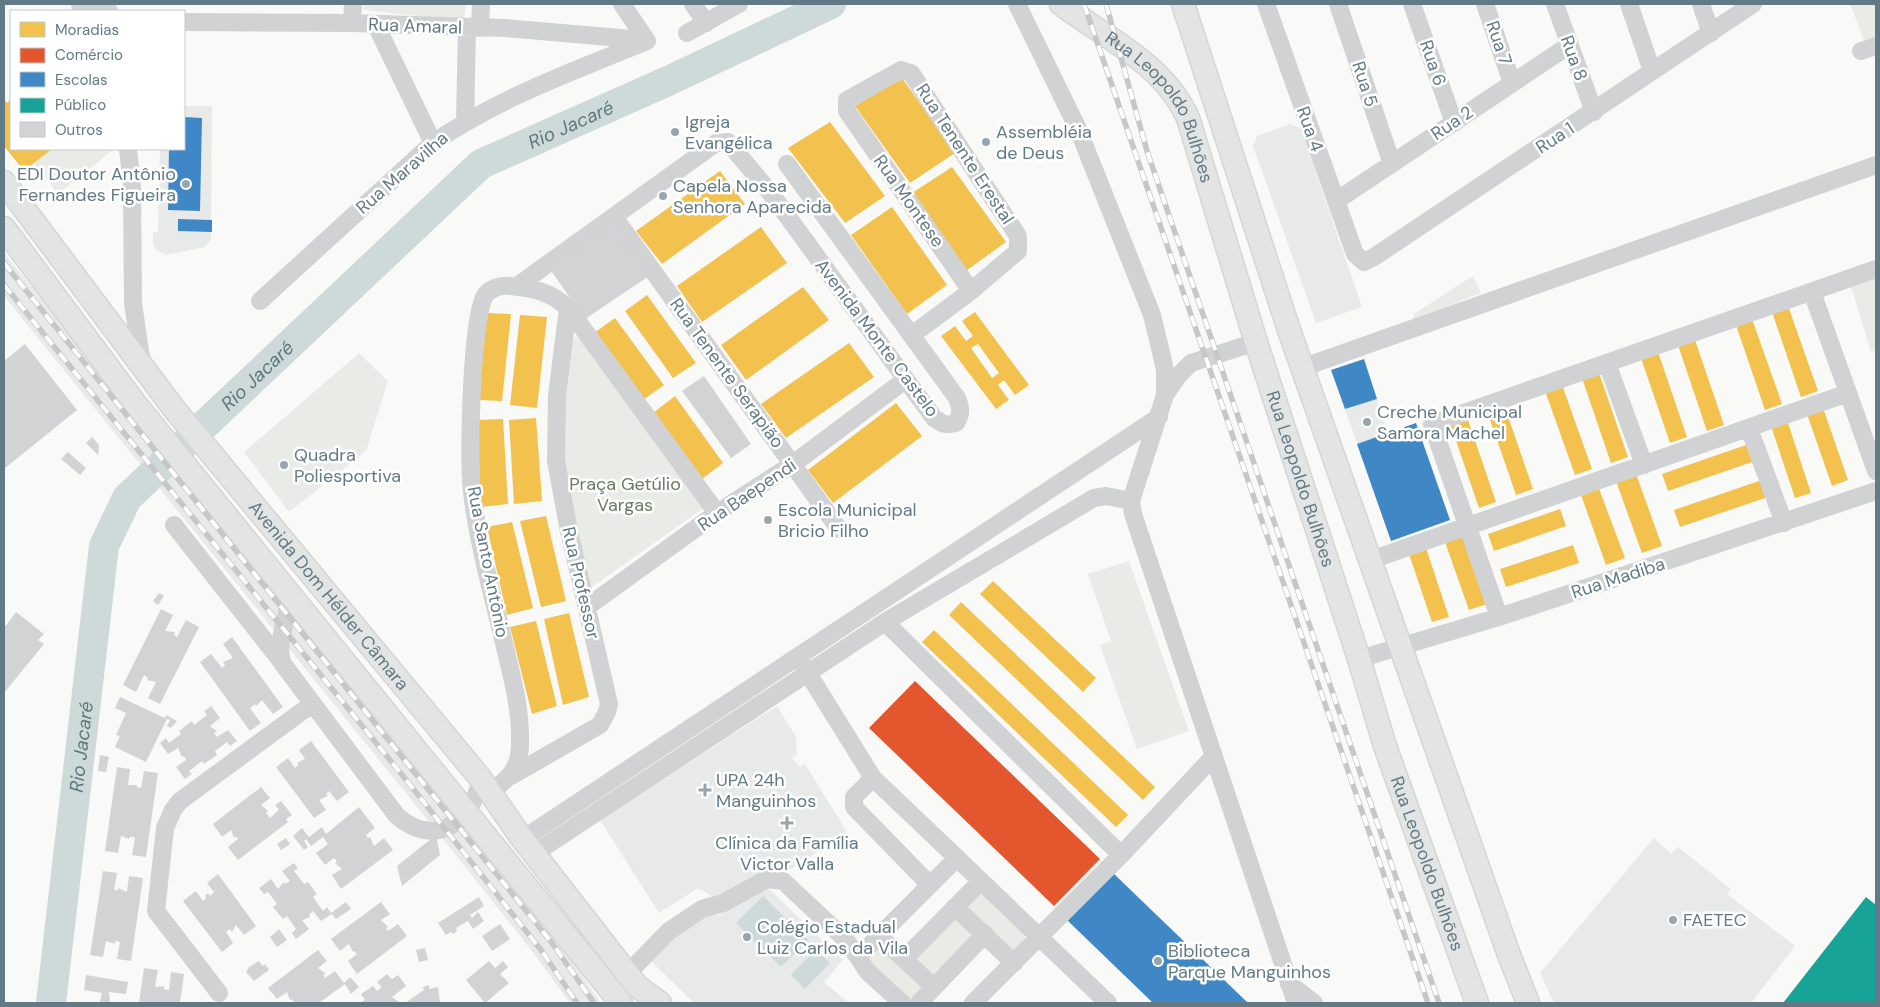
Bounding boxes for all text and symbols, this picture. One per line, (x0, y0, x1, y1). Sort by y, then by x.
legend (10, 10, 185, 150)
street label: Rua Amaral (368, 12, 462, 40)
street label: Rua 7 (1480, 18, 1518, 68)
text: Moradias (55, 20, 119, 40)
street label: Rua Leopoldo Bulhões (1100, 26, 1219, 186)
street label: Rua 8 (1555, 32, 1593, 84)
street label: Rua 6 (1414, 37, 1452, 89)
text: Comércio (55, 45, 123, 65)
street label: Rua 5 (1346, 58, 1384, 110)
text: Escolas (55, 70, 108, 90)
street label: Rua Tenente Erestal (910, 79, 1020, 229)
water label: Rio Jacaré (524, 94, 618, 154)
text: Público (55, 95, 106, 115)
street label: Rua 2 (1426, 100, 1478, 146)
street label: Rua 4 (1291, 103, 1329, 155)
place label: Igreja Evangélica (685, 110, 773, 155)
street label: Rua 1 (1531, 117, 1579, 159)
text: Outros (55, 120, 103, 140)
place label: Assembléia de Deus (996, 120, 1092, 165)
street label: Rua Maravilha (351, 126, 453, 220)
marker: Igreja Evangélica (669, 126, 681, 138)
marker: Assembléia de Deus (980, 136, 992, 148)
street label: Rua Montese (868, 150, 950, 252)
place label: EDI Doutor Antônio Fernandes Figueira (17, 162, 176, 207)
place label: Capela Nossa Senhora Aparecida (673, 174, 832, 219)
marker: EDI Doutor Antônio Fernandes Figueira (180, 178, 192, 190)
marker: Capela Nossa Senhora Aparecida (657, 190, 669, 202)
street label: Avenida Monte Castelo (810, 254, 944, 422)
street label: Rua Tenente Serapião (664, 293, 790, 453)
water label: Rio Jacaré (215, 335, 299, 416)
street label: Rua Leopoldo Bulhões (1261, 388, 1340, 570)
place label: Creche Municipal Samora Machel (1377, 400, 1522, 445)
marker: Creche Municipal Samora Machel (1361, 416, 1373, 428)
place label: Quadra Poliesportiva (294, 443, 401, 488)
street label: Rua Baependi (693, 453, 801, 537)
marker: Quadra Poliesportiva (278, 459, 290, 471)
park label: Praça Getúlio Vargas (569, 472, 681, 517)
street label: Rua Santo Antônio (462, 484, 514, 640)
street label: Avenida Dom Hélder Câmara (243, 496, 414, 695)
place label: Escola Municipal Bricio Filho (778, 498, 917, 543)
marker: Escola Municipal Bricio Filho (762, 514, 774, 526)
street label: Rua Professor (556, 525, 606, 642)
street label: Rua Madiba (1568, 552, 1668, 604)
water label: Rio Jacaré (63, 700, 98, 794)
place label: UPA 24h Manguinhos (716, 768, 816, 813)
street label: Rua Leopoldo Bulhões (1385, 773, 1469, 954)
marker: UPA 24h Manguinhos (698, 783, 712, 797)
marker: Clínica da Família Victor Valla (780, 816, 794, 830)
place label: Clínica da Família Victor Valla (715, 831, 859, 876)
place label: FAETEC (1683, 908, 1747, 932)
marker: FAETEC (1667, 914, 1679, 926)
place label: Colégio Estadual Luiz Carlos da Vila (757, 915, 908, 960)
marker: Colégio Estadual Luiz Carlos da Vila (741, 931, 753, 943)
place label: Biblioteca Parque Manguinhos (1168, 939, 1331, 984)
marker: Biblioteca Parque Manguinhos (1152, 955, 1164, 967)

